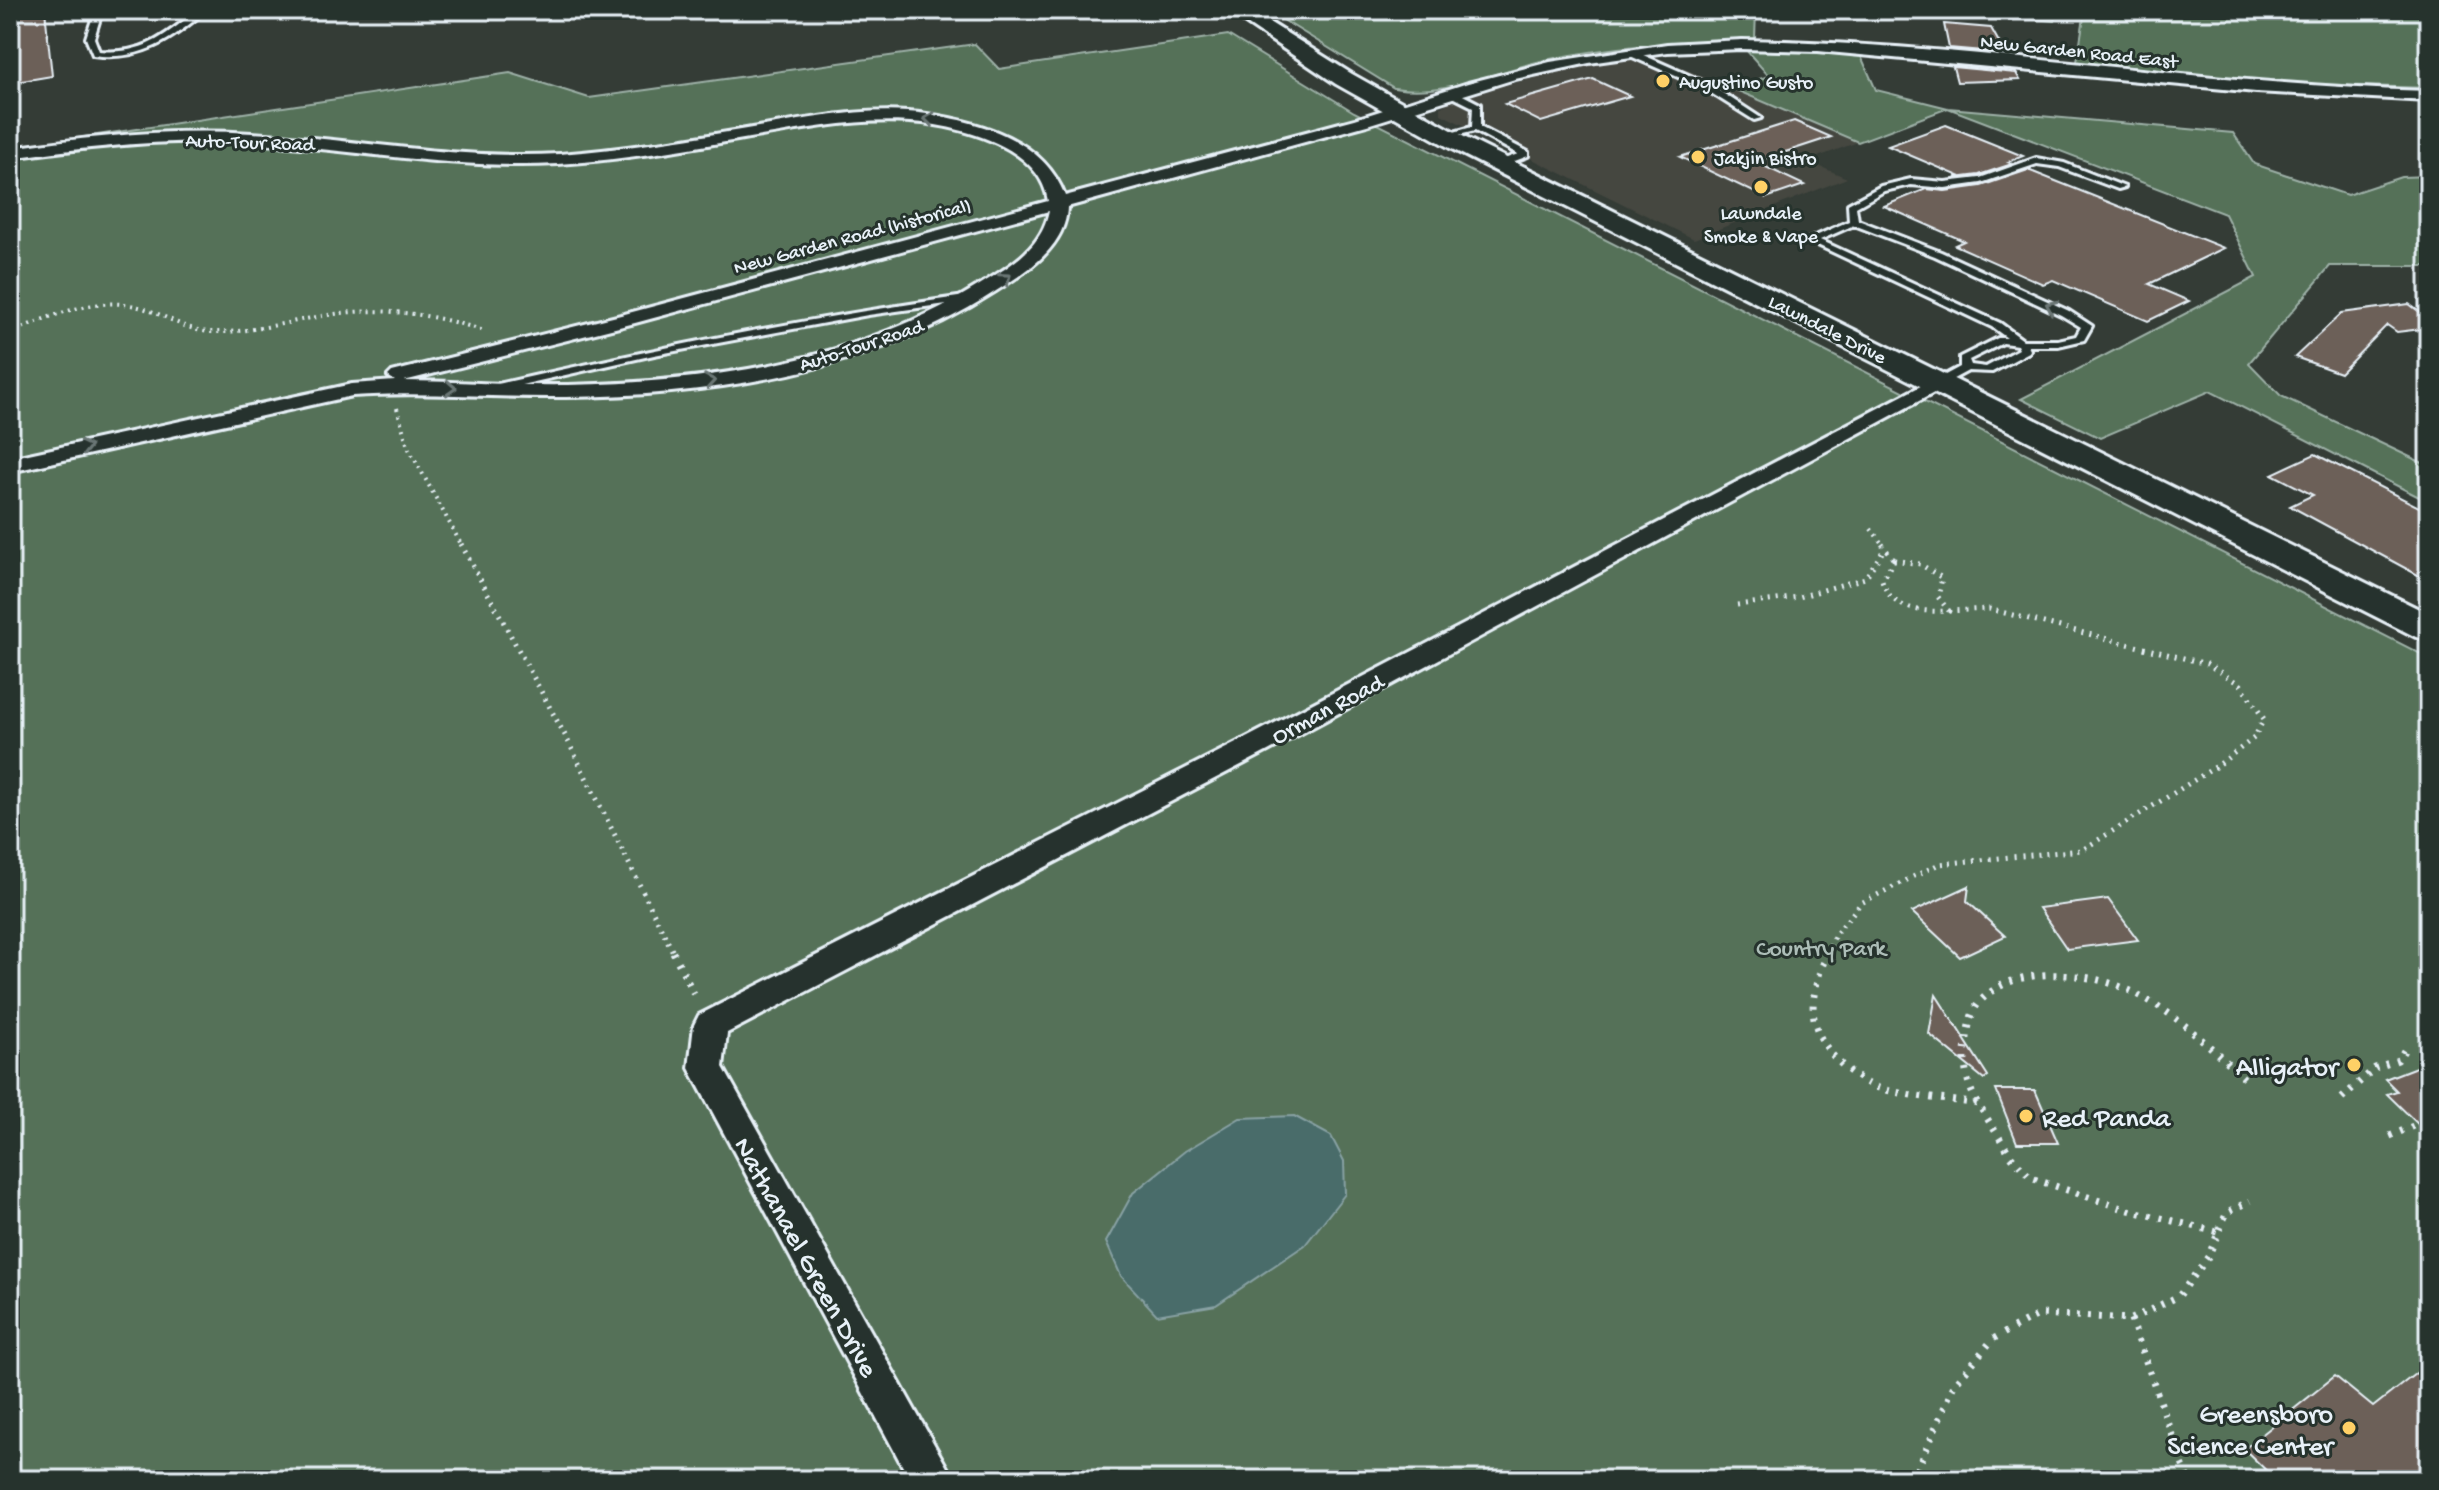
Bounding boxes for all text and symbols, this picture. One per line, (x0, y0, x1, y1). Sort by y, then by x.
street label: New Garden Road East (1979, 32, 2180, 75)
marker: Augustino Gusto (1654, 72, 1672, 90)
place label: Augustino Gusto (1679, 73, 1813, 96)
one-way arrow (922, 111, 935, 128)
street label: Auto-Tour Road (185, 131, 317, 158)
marker: Jakjin Bistro (1689, 148, 1707, 166)
place label: Jakjin Bistro (1714, 149, 1817, 172)
marker: Lawndale Smoke & Vape (1752, 178, 1770, 196)
street label: New Garden Road (historical) (732, 196, 974, 281)
place label: Lawndale Smoke & Vape (1704, 204, 1819, 250)
one-way arrow (997, 273, 1011, 287)
street label: Lawndale Drive (1764, 292, 1890, 371)
one-way arrow (2044, 300, 2059, 316)
street label: Auto-Tour Road (797, 316, 929, 378)
one-way arrow (704, 373, 717, 390)
one-way arrow (445, 379, 458, 396)
one-way arrow (79, 440, 92, 457)
street label: Orman Road (1268, 669, 1391, 753)
park label: Country Park (1756, 936, 1888, 965)
place label: Alligator (2236, 1053, 2340, 1086)
marker: Alligator (2345, 1056, 2363, 1074)
place label: Red Panda (2042, 1104, 2172, 1137)
marker: Red Panda (2017, 1107, 2035, 1125)
street label: Nathanael Green Drive (724, 1132, 884, 1384)
place label: Greensboro Science Center (2167, 1400, 2335, 1465)
marker: Greensboro Science Center (2340, 1419, 2358, 1437)

